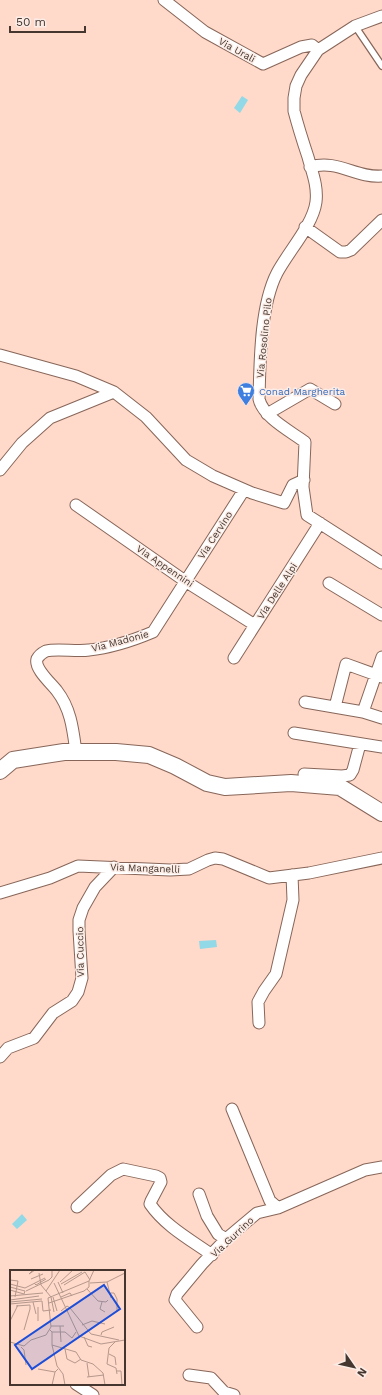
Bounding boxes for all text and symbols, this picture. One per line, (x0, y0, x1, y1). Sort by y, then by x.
scale bar (10, 8, 85, 34)
text: 50 m (16, 15, 46, 29)
street label: Via Urali (217, 35, 257, 65)
street label: Via Rosolino Pilo (254, 297, 274, 379)
supermarket icon: Conad Margherita (236, 381, 256, 406)
place label: Conad Margherita (259, 386, 346, 397)
street label: Via Cervino (195, 509, 235, 561)
street label: VIa Appennini (134, 543, 196, 589)
street label: Via Delle Alpi (255, 561, 299, 621)
street label: Via Madonie (90, 628, 150, 654)
street label: Via Manganelli (110, 861, 180, 875)
street label: Via Cuccio (74, 926, 86, 978)
street label: Via Gurrino (208, 1214, 256, 1260)
inset map (10, 1270, 125, 1385)
north arrow (334, 1347, 374, 1387)
text: N (354, 1365, 370, 1379)

